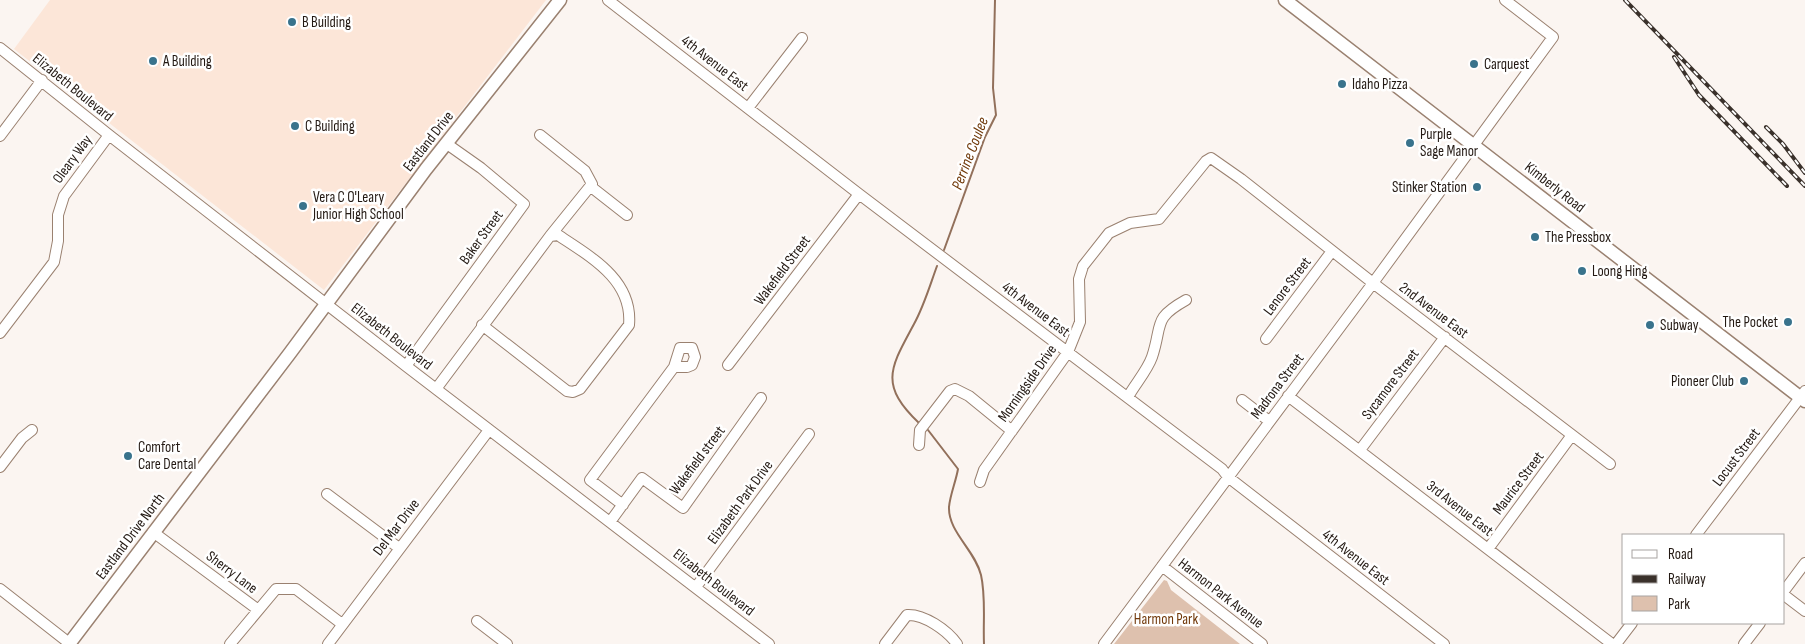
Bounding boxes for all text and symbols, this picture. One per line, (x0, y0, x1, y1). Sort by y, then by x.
place label: B Building (302, 13, 351, 32)
marker: B Building (286, 16, 298, 28)
street label: 4th Avenue East (677, 31, 753, 96)
street label: Elizabeth Boulevard (28, 49, 117, 126)
place label: A Building (162, 52, 212, 71)
marker: A Building (147, 55, 159, 67)
place label: Carquest (1484, 55, 1530, 74)
marker: Carquest (1468, 58, 1480, 70)
place label: Idaho Pizza (1352, 75, 1408, 94)
marker: Idaho Pizza (1336, 78, 1348, 90)
street label: Eastland Drive (399, 107, 458, 175)
water label: Perrine Coulee (948, 115, 993, 192)
place label: C Building (305, 117, 355, 136)
marker: C Building (289, 120, 301, 132)
place label: Purple Sage Manor (1420, 125, 1479, 161)
street label: Oleary Way (48, 131, 96, 187)
marker: Purple Sage Manor (1404, 137, 1416, 149)
street label: Kimberly Road (1521, 158, 1589, 217)
place label: Stinker Station (1392, 178, 1467, 197)
marker: Stinker Station (1471, 181, 1483, 193)
place label: Vera C O'Leary Junior High School (312, 188, 404, 224)
marker: Vera C O'Leary Junior High School (297, 200, 309, 212)
street label: Baker Street (455, 206, 508, 268)
place label: The Pressbox (1545, 228, 1611, 247)
street label: Wakefield Street (750, 231, 815, 309)
marker: The Pressbox (1529, 231, 1541, 243)
street label: Lenore Street (1259, 253, 1316, 319)
place label: Loong Hing (1592, 262, 1647, 281)
marker: Loong Hing (1576, 265, 1588, 277)
street label: 4th Avenue East (998, 278, 1074, 341)
street label: 2nd Avenue East (1395, 278, 1472, 343)
street label: Elizabeth Boulevard (347, 299, 436, 374)
place label: The Pocket (1723, 313, 1778, 332)
place label: Subway (1660, 316, 1699, 335)
marker: The Pocket (1782, 316, 1794, 328)
marker: Subway (1644, 319, 1656, 331)
street label: Morningside Drive (994, 341, 1061, 426)
street label: Sycamore Street (1358, 345, 1423, 423)
street label: Madrona Street (1247, 349, 1309, 423)
place label: Pioneer Club (1671, 372, 1734, 391)
marker: Pioneer Club (1738, 375, 1750, 387)
street label: Wakefield street (665, 422, 730, 498)
street label: Locust Street (1708, 424, 1765, 490)
place label: Comfort Care Dental (138, 438, 196, 474)
street label: Maurice Street (1489, 448, 1549, 519)
marker: Comfort Care Dental (122, 450, 134, 462)
street label: Elizabeth Park Drive (704, 457, 777, 548)
street label: 3rd Avenue East (1422, 476, 1497, 541)
street label: Eastland Drive North (92, 489, 169, 583)
street label: Del Mar Drive (369, 495, 424, 559)
street label: 4th Avenue East (1318, 525, 1394, 590)
legend (1622, 534, 1785, 624)
street label: Elizabeth Boulevard (669, 545, 758, 620)
text: Road (1668, 545, 1693, 564)
street label: Sherry Lane (202, 547, 261, 598)
street label: Harmon Park Avenue (1174, 554, 1267, 633)
text: Railway (1668, 570, 1706, 589)
text: Park (1668, 595, 1690, 614)
park label: Harmon Park (1134, 610, 1198, 629)

